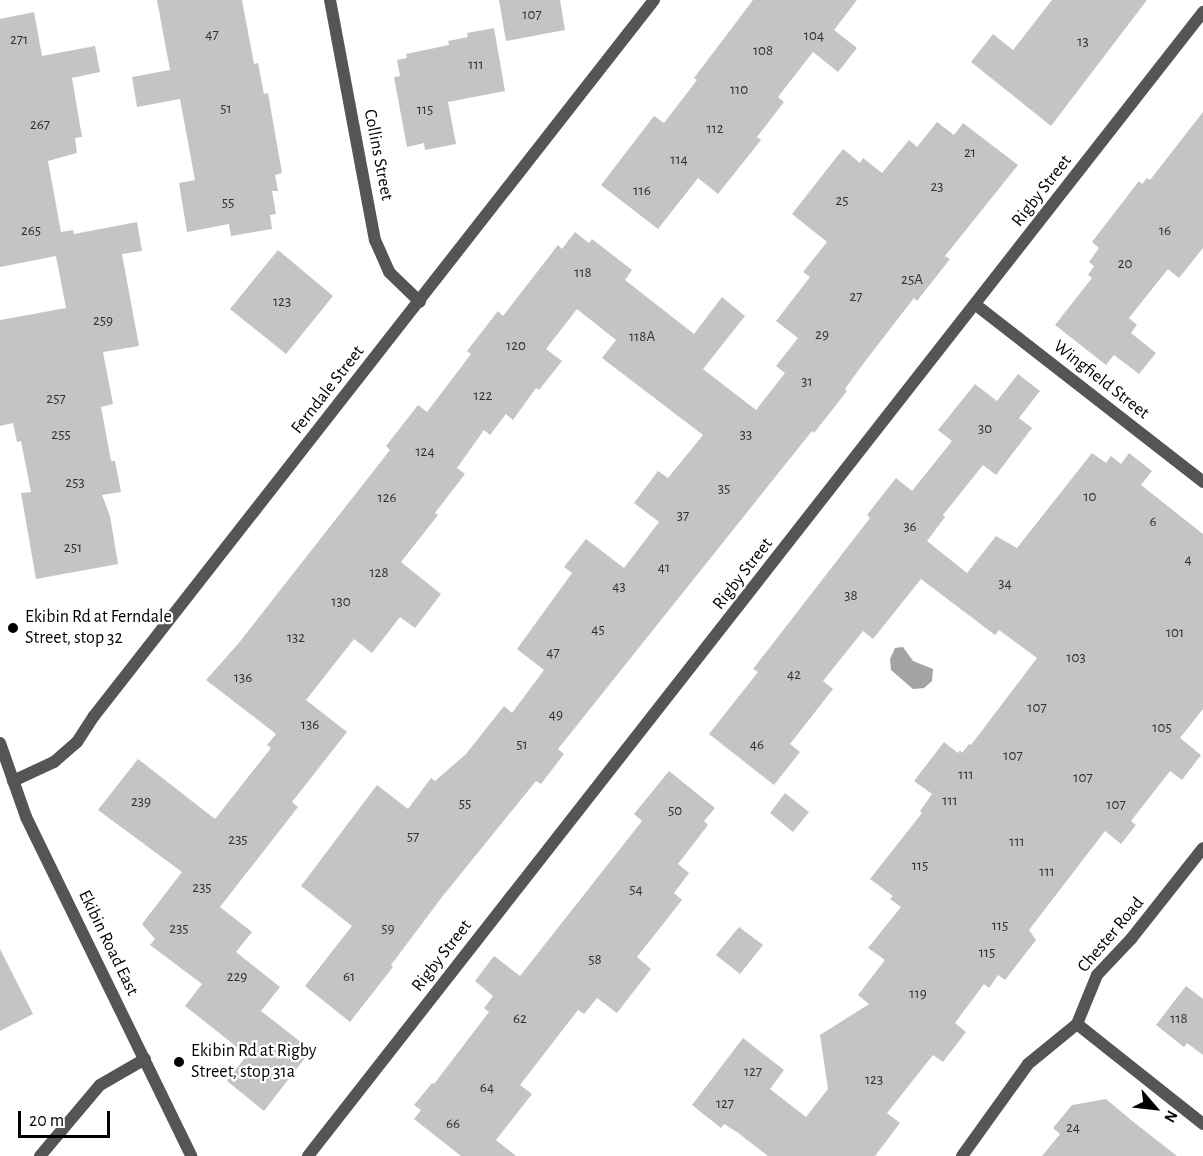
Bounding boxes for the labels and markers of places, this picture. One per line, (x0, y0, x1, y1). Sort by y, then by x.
place label: Ekibin Rd at Ferndale Street, stop 32 (25, 607, 172, 650)
marker: Ekibin Rd at Ferndale Street, stop 32 (6, 621, 20, 635)
place label: Ekibin Rd at Rigby Street, stop 31a (191, 1041, 317, 1084)
marker: Ekibin Rd at Rigby Street, stop 31a (172, 1055, 186, 1069)

